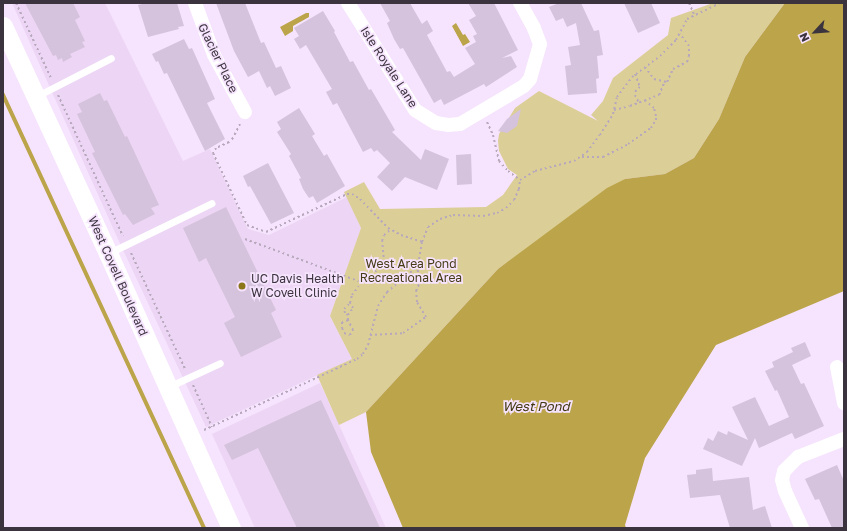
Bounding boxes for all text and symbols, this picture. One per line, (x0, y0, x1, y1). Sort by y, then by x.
north arrow (795, 12, 835, 52)
street label: Glacier Place (195, 21, 241, 95)
street label: Isle Royale Lane (357, 24, 421, 110)
text: N (796, 31, 811, 44)
street label: West Covell Boulevard (85, 214, 151, 338)
park label: West Area Pond Recreational Area (360, 257, 462, 285)
place label: UC Davis Health W Covell Clinic (251, 272, 344, 300)
marker: UC Davis Health W Covell Clinic (236, 280, 248, 292)
water label: West Pond (502, 398, 570, 414)

